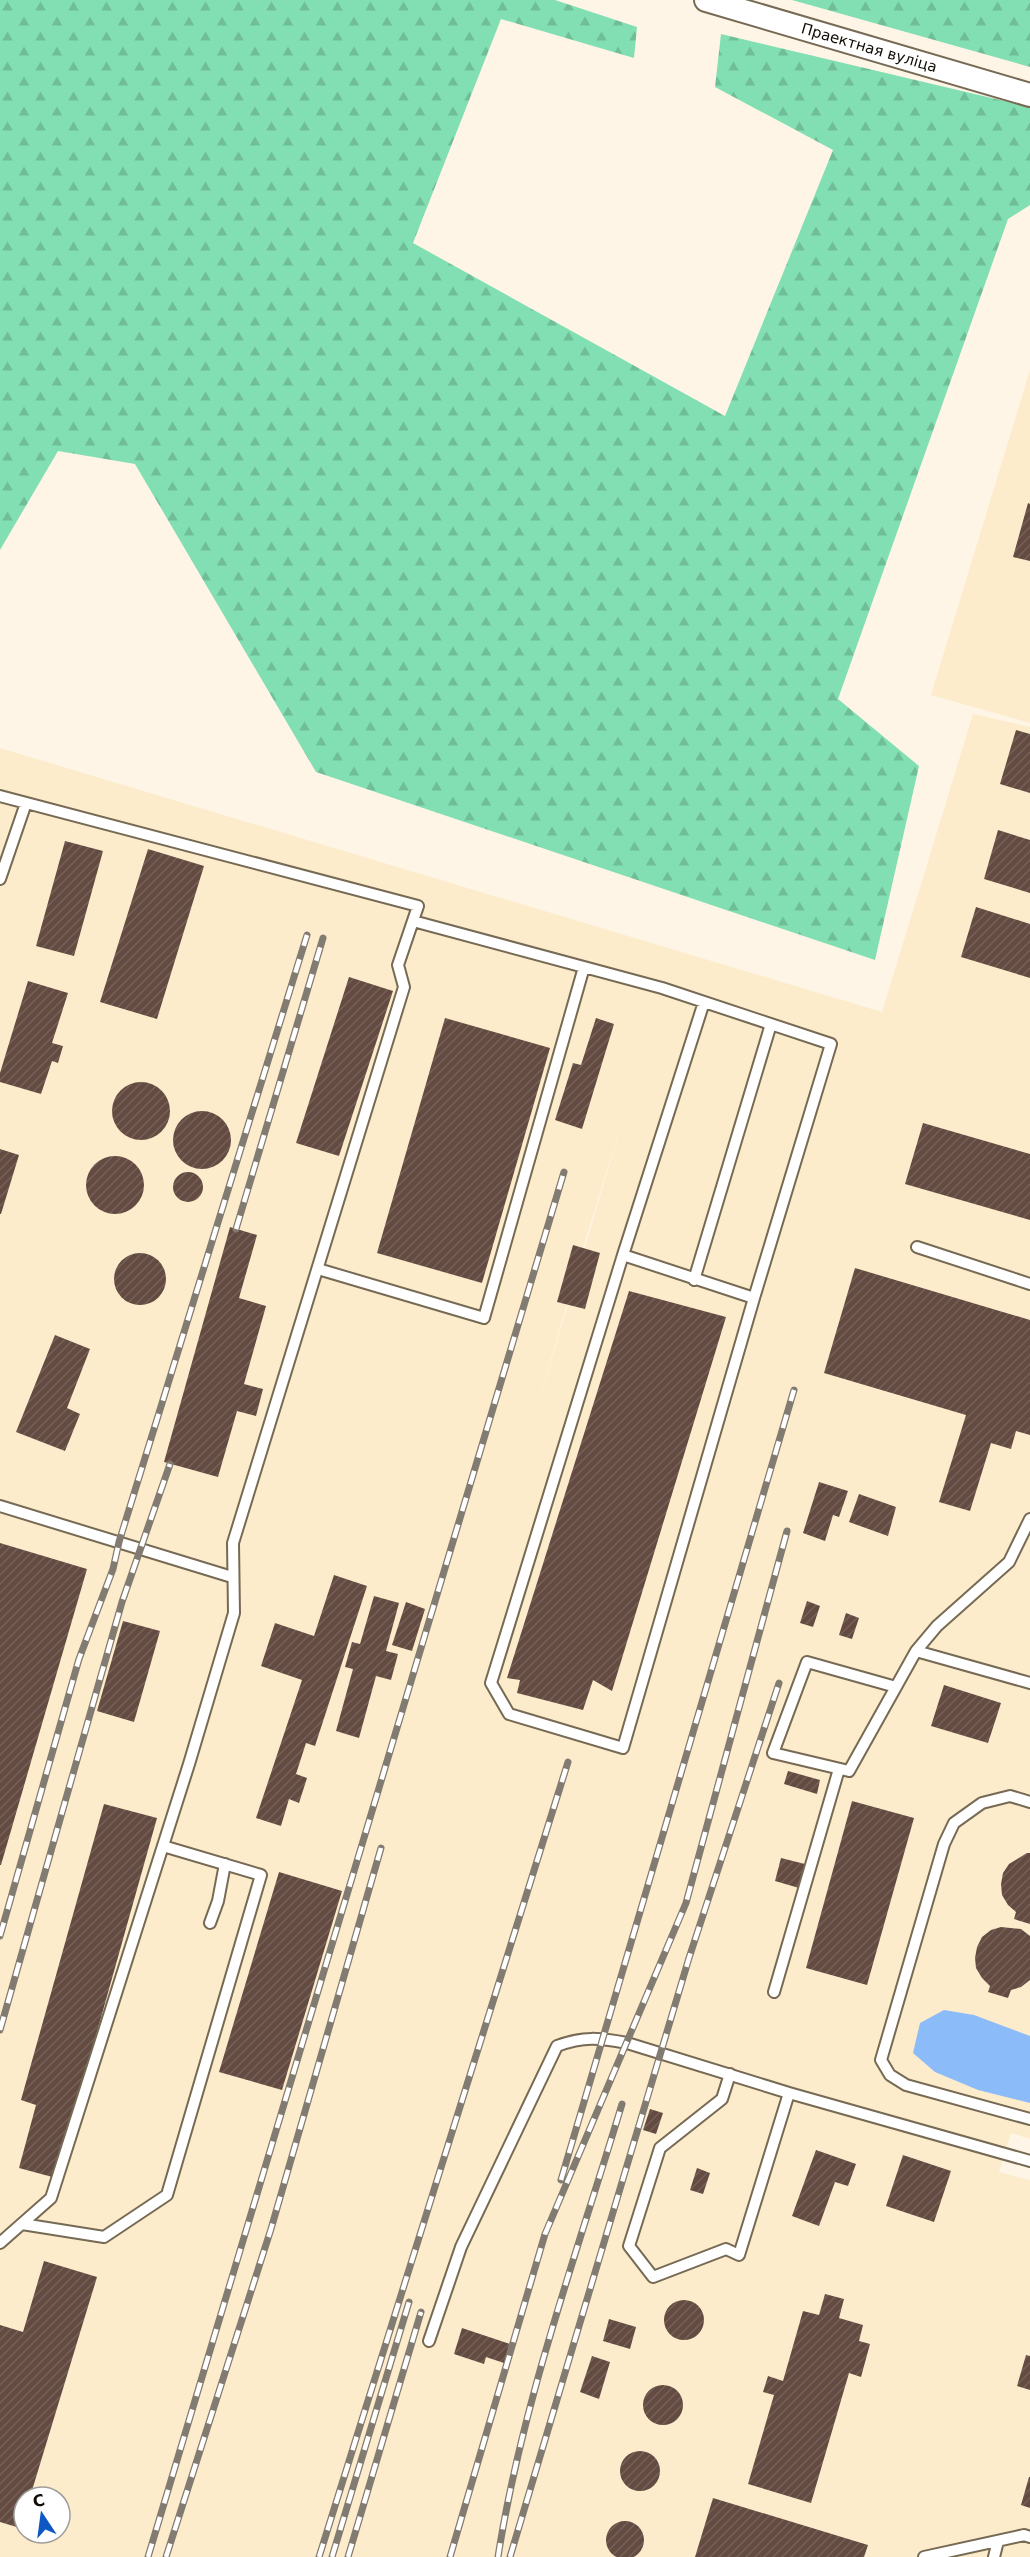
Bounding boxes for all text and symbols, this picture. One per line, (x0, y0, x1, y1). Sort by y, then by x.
street label: Праектная вуліца (799, 19, 939, 76)
north arrow (12, 2485, 72, 2545)
text: С (31, 2490, 47, 2511)

